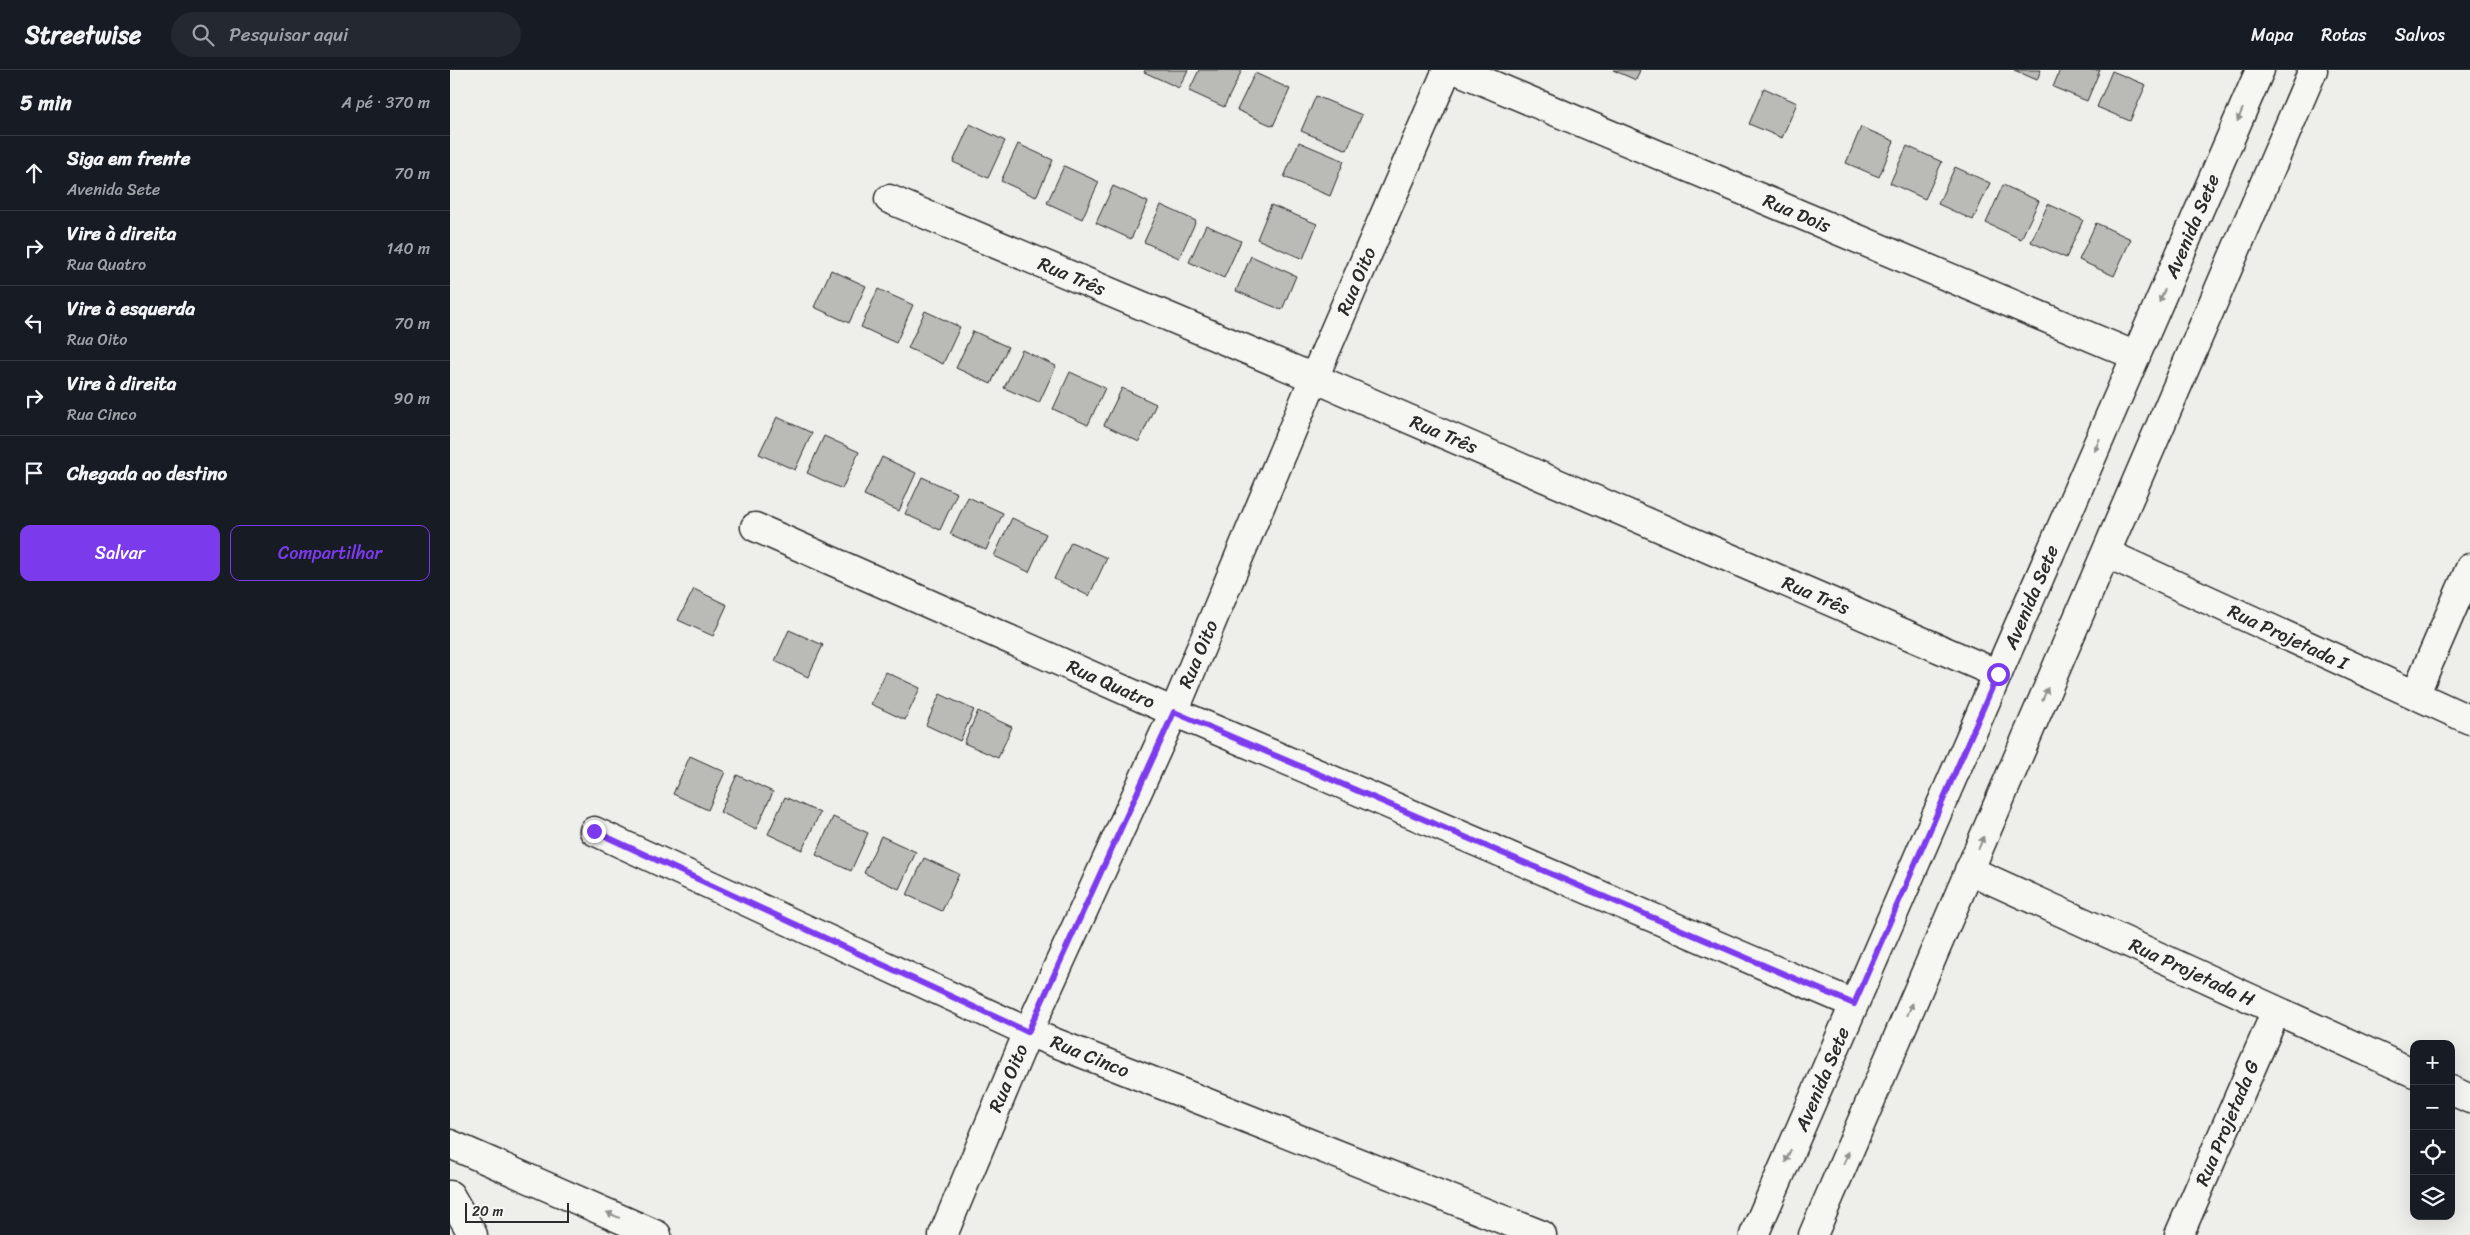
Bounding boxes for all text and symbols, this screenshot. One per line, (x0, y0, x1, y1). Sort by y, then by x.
search box (171, 12, 521, 57)
text: Streetwise (25, 14, 141, 56)
text: Pesquisar aqui (229, 18, 348, 51)
text: Mapa (2251, 19, 2293, 51)
text: Rotas (2321, 19, 2367, 51)
text: Salvos (2395, 19, 2445, 51)
icon: search (189, 21, 217, 49)
text: 5 min (20, 84, 72, 122)
text: A pé · 370 m (342, 88, 430, 117)
one-way arrow (2236, 108, 2244, 122)
text: Siga em frente (67, 142, 190, 175)
icon: ahead (20, 159, 48, 187)
text: 70 m (394, 159, 430, 188)
street label: Avenida Sete (2155, 168, 2229, 284)
text: Avenida Sete (67, 175, 160, 204)
street label: Rua Dois (1758, 184, 1836, 242)
text: Vire à direita (67, 217, 176, 250)
icon: right (20, 234, 48, 262)
text: 140 m (387, 234, 430, 263)
street label: Rua Oito (1327, 241, 1385, 320)
street label: Rua Três (1033, 247, 1111, 305)
text: Rua Quatro (67, 250, 146, 279)
one-way arrow (2157, 289, 2165, 303)
text: Vire à esquerda (67, 292, 195, 325)
icon: left (20, 309, 48, 337)
text: 70 m (394, 309, 430, 338)
text: Rua Oito (67, 325, 127, 354)
text: Vire à direita (67, 367, 176, 400)
icon: right (20, 384, 48, 412)
text: 90 m (394, 384, 430, 413)
text: Rua Cinco (67, 400, 137, 429)
street label: Rua Três (1405, 405, 1483, 463)
one-way arrow (2092, 438, 2100, 452)
text: Chegada ao destino (67, 457, 227, 490)
icon: arrive (20, 459, 48, 487)
button: Salvar (20, 525, 220, 581)
button: Compartilhar (230, 525, 430, 581)
street label: Avenida Sete (1994, 539, 2068, 655)
street label: Rua Três (1777, 566, 1855, 624)
street label: Rua Projetada I (2222, 595, 2355, 680)
street label: Rua Oito (1169, 614, 1227, 693)
street label: Rua Quatro (1061, 650, 1161, 718)
route start (1987, 663, 2010, 686)
one-way arrow (2042, 687, 2050, 701)
route end (583, 820, 606, 843)
one-way arrow (1977, 835, 1985, 850)
street label: Rua Projetada H (2124, 928, 2261, 1016)
one-way arrow (1906, 1001, 1914, 1016)
street label: Avenida Sete (1785, 1021, 1859, 1137)
street label: Rua Cinco (1045, 1025, 1135, 1087)
street label: Rua Oito (979, 1038, 1037, 1117)
map controls (2410, 1040, 2455, 1220)
button: + (2410, 1040, 2455, 1085)
street label: Rua Projetada G (2186, 1055, 2268, 1191)
button: − (2410, 1085, 2455, 1130)
button: locate (2410, 1130, 2455, 1175)
one-way arrow (1784, 1149, 1792, 1163)
one-way arrow (1842, 1151, 1850, 1165)
button: layers (2410, 1175, 2455, 1220)
text: 20 m (472, 1199, 503, 1224)
scale bar (465, 1200, 569, 1223)
one-way arrow (606, 1211, 620, 1219)

